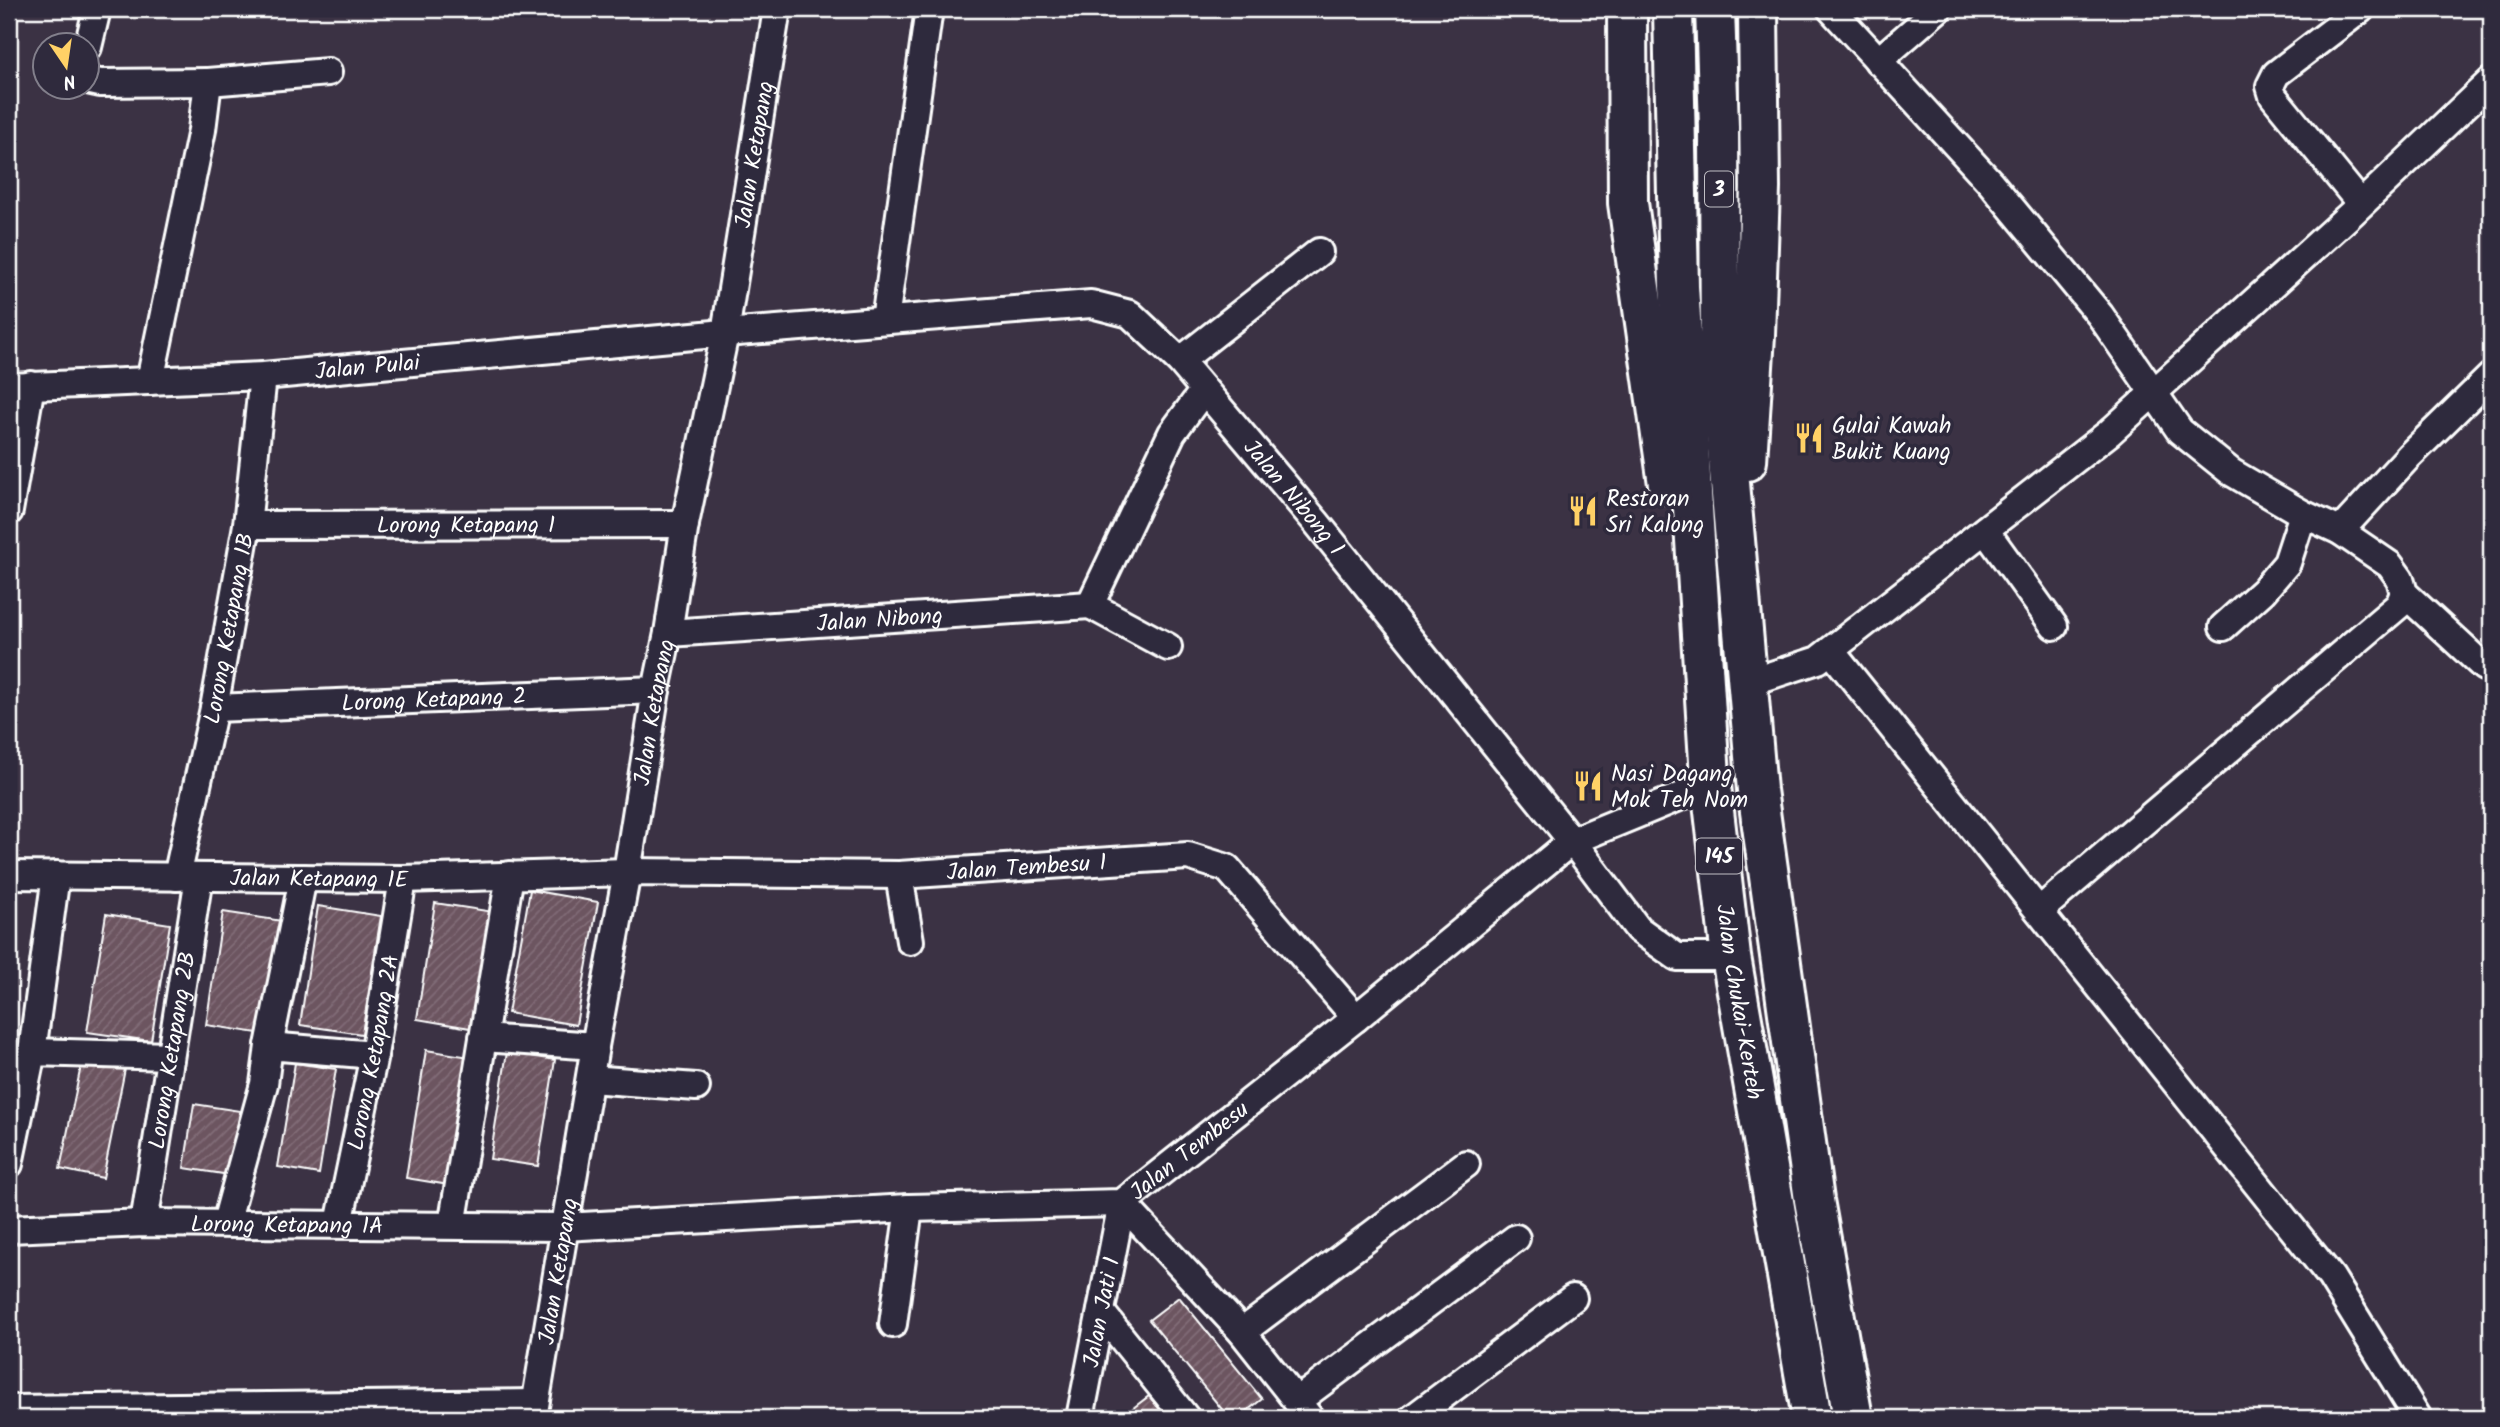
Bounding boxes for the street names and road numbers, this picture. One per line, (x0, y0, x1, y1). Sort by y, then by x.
street label: Jalan Ketapang (726, 79, 785, 231)
road number: 3 (1705, 172, 1733, 206)
street label: Jalan Pulai (314, 345, 423, 391)
street label: Jalan Nibong 1 (1233, 432, 1352, 564)
street label: Lorong Ketapang 1 (377, 508, 555, 545)
street label: Lorong Ketapang 1B (195, 530, 265, 728)
street label: Jalan Nibong (815, 599, 944, 643)
street label: Jalan Ketapang (625, 636, 686, 788)
street label: Lorong Ketapang 2 (341, 679, 527, 723)
road number: 145 (1696, 838, 1742, 874)
street label: Jalan Tembesu 1 (946, 845, 1108, 892)
street label: Jalan Ketapang 1E (230, 861, 409, 899)
street label: Jalan Chukai-Kerteh (1705, 902, 1772, 1103)
street label: Lorong Ketapang 2B (140, 949, 207, 1152)
street label: Lorong Ketapang 2A (339, 952, 410, 1154)
street label: Jalan Tembesu (1123, 1093, 1258, 1210)
street label: Jalan Ketapang (530, 1195, 589, 1347)
street label: Lorong Ketapang 1A (190, 1207, 383, 1245)
street label: Jalan Jati 1 (1074, 1254, 1131, 1371)

